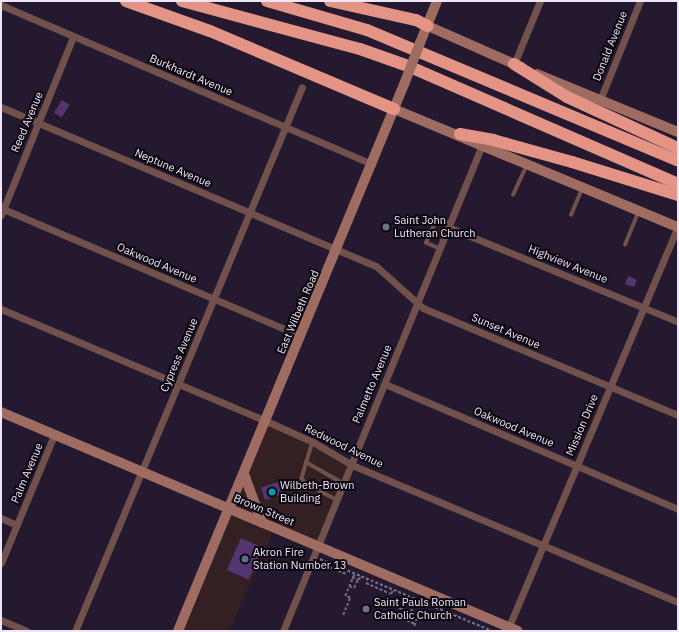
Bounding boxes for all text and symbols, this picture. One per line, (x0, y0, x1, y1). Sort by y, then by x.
street label: Donald Avenue (590, 9, 630, 83)
street label: Burkhardt Avenue (147, 52, 235, 98)
street label: Reed Avenue (8, 90, 46, 154)
street label: Neptune Avenue (133, 146, 213, 190)
place label: Saint John Lutheran Church (394, 214, 476, 240)
marker: Saint John Lutheran Church (381, 222, 391, 232)
street label: Oakwood Avenue (115, 240, 199, 286)
street label: Highview Avenue (526, 242, 610, 286)
street label: East Wilbeth Road (274, 268, 322, 356)
street label: Sunset Avenue (470, 311, 542, 351)
street label: Cypress Avenue (158, 316, 200, 394)
street label: Palmetto Avenue (349, 343, 395, 425)
street label: Mission Drive (563, 392, 601, 458)
street label: Oakwood Avenue (472, 404, 556, 450)
street label: Redwood Avenue (303, 421, 385, 471)
street label: Palm Avenue (8, 441, 46, 505)
place label: Wilbeth-Brown Building (280, 479, 354, 505)
marker: Wilbeth-Brown Building (267, 487, 277, 497)
street label: Brown Street (232, 491, 296, 529)
place label: Akron Fire Station Number 13 (253, 546, 347, 572)
marker: Akron Fire Station Number 13 (240, 554, 250, 564)
place label: Saint Pauls Roman Catholic Church (374, 596, 466, 622)
marker: Saint Pauls Roman Catholic Church (361, 604, 371, 614)

